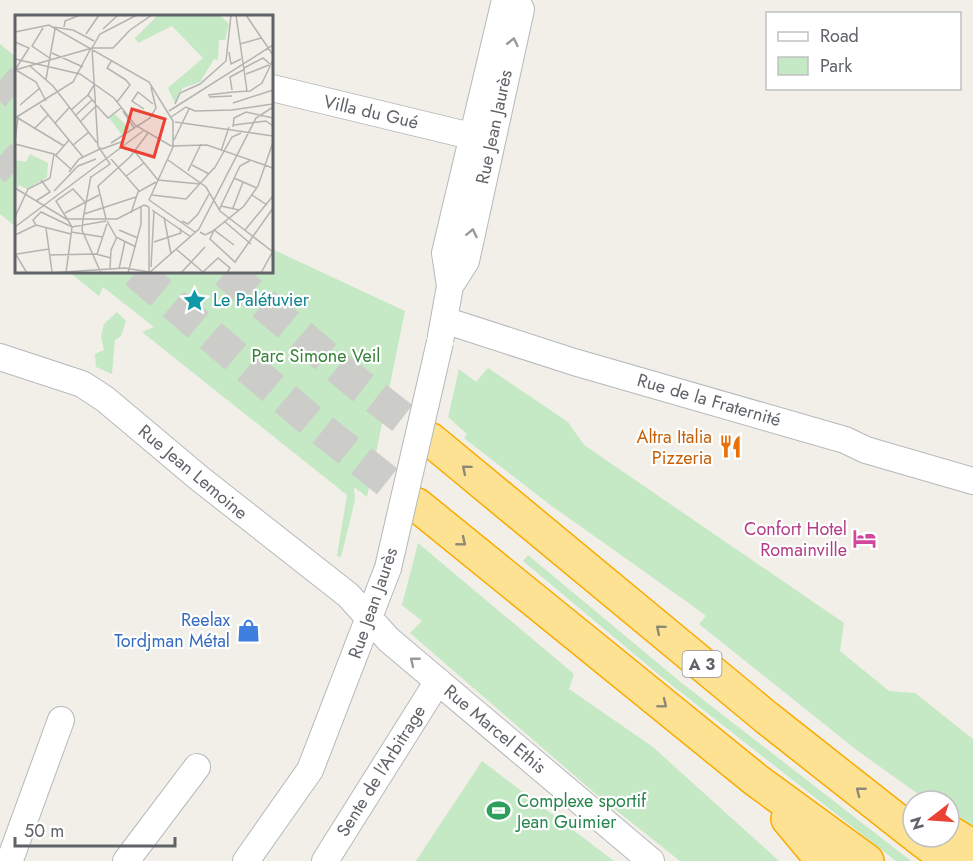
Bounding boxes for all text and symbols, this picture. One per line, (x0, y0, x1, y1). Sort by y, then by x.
legend (766, 12, 961, 90)
inset map (15, 15, 273, 273)
text: Road (820, 23, 859, 49)
one-way arrow (506, 37, 519, 47)
text: Park (820, 53, 852, 79)
street label: Rue Jean Jaurès (469, 67, 519, 187)
street label: Villa du Gué (321, 88, 421, 136)
one-way arrow (465, 228, 478, 238)
place icon: Le Palétuvier (182, 287, 208, 313)
place label: Le Palétuvier (213, 287, 310, 313)
park label: Parc Simone Veil (252, 343, 380, 369)
street label: Rue de la Fraternité (634, 367, 784, 433)
street label: Rue Jean Lemoine (133, 418, 253, 526)
place label: Altra Italia Pizzeria (637, 424, 712, 471)
restaurant icon: Altra Italia Pizzeria (717, 434, 743, 460)
one-way arrow (462, 465, 473, 476)
place label: Confort Hotel Romainville (744, 516, 847, 563)
hotel icon: Confort Hotel Romainville (852, 526, 878, 552)
one-way arrow (456, 535, 467, 546)
street label: Rue Jean Jaurès (342, 544, 404, 662)
place label: Reelax Tordjman Métal (114, 607, 230, 654)
shop icon: Reelax Tordjman Métal (235, 617, 261, 643)
one-way arrow (656, 625, 667, 636)
road number: A 3 (682, 651, 722, 677)
one-way arrow (410, 657, 421, 668)
street label: Rue Marcel Ethis (438, 678, 552, 780)
one-way arrow (656, 697, 667, 708)
street label: Sente de l'Arbitrage (330, 700, 432, 842)
place label: Complexe sportif Jean Guimier (515, 788, 647, 835)
one-way arrow (856, 788, 867, 799)
north arrow (901, 789, 961, 849)
sports icon: Complexe sportif Jean Guimier (486, 798, 512, 824)
scale bar (15, 810, 176, 848)
text: N (904, 814, 930, 833)
text: 50 m (24, 818, 64, 844)

